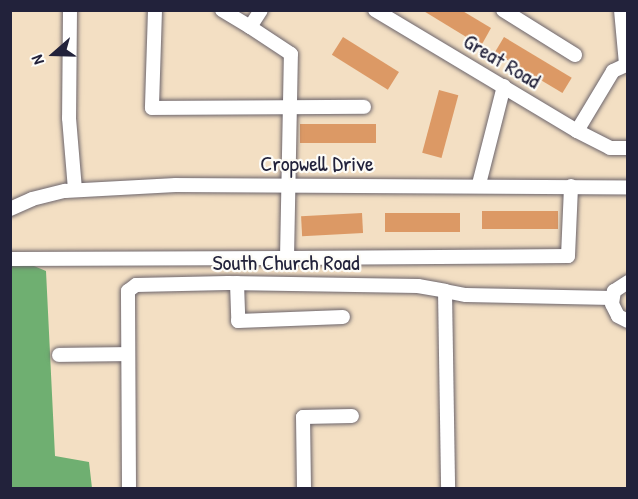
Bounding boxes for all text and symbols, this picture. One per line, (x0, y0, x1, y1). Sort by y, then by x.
north arrow (24, 24, 84, 84)
street label: Great Road (459, 28, 545, 94)
text: N (25, 52, 49, 68)
street label: Cropwell Drive (260, 151, 374, 177)
street label: South Church Road (212, 250, 360, 276)

